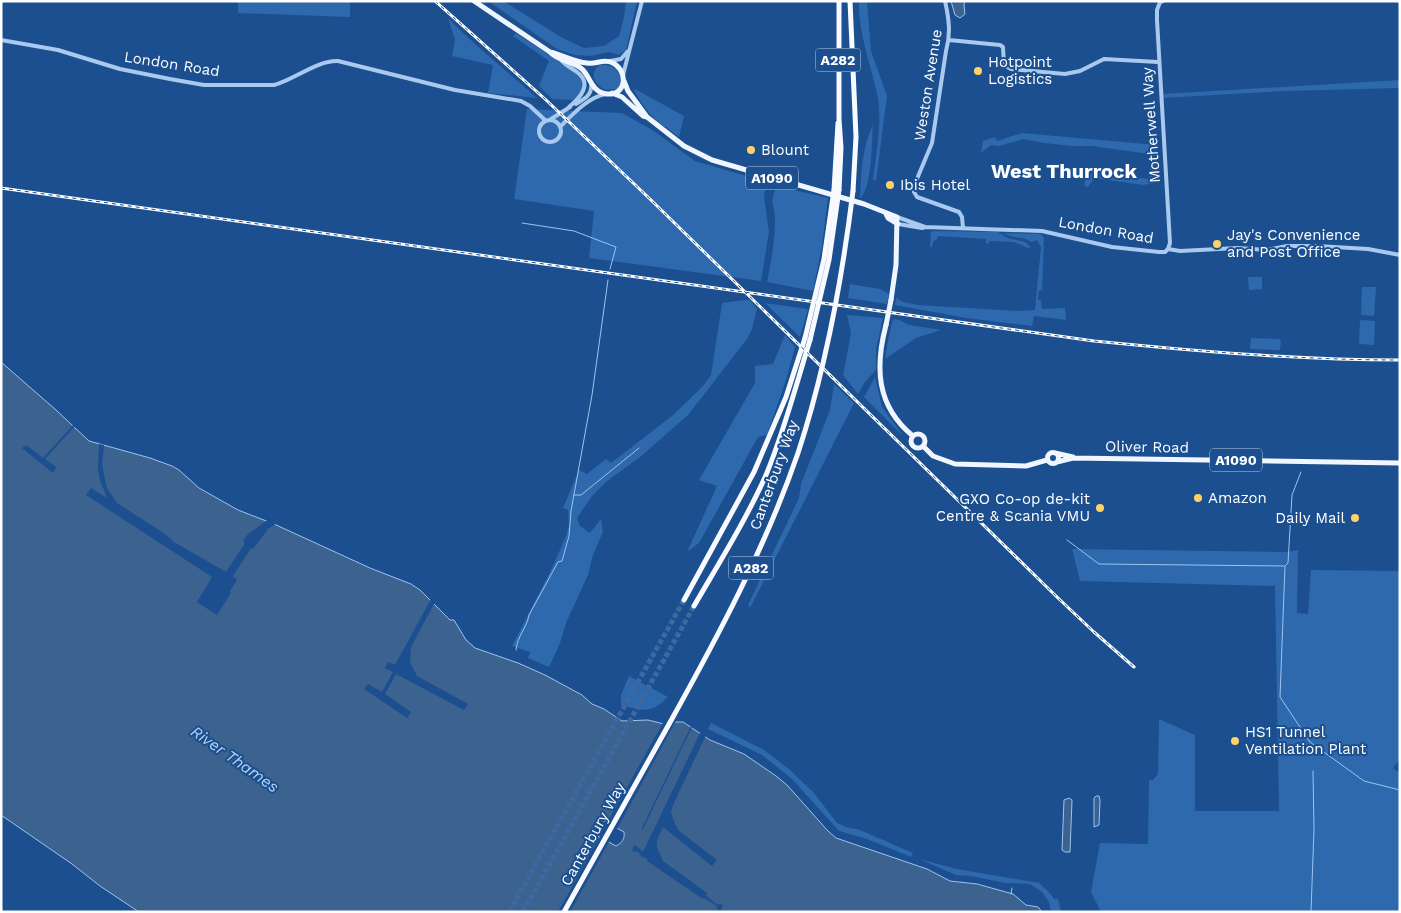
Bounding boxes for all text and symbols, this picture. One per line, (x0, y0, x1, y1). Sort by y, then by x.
street label: Weston Avenue (910, 28, 946, 142)
street label: London Road (123, 48, 221, 80)
road number: A282 (816, 48, 860, 72)
place label: Hotpoint Logistics (988, 53, 1053, 88)
marker: Hotpoint Logistics (972, 65, 984, 77)
street label: Motherwell Way (1138, 66, 1164, 183)
place label: Blount (761, 141, 810, 159)
marker: Blount (745, 144, 757, 156)
district label: West Thurrock (991, 159, 1137, 183)
road number: A1090 (746, 167, 798, 190)
place label: Ibis Hotel (900, 176, 970, 194)
marker: Ibis Hotel (884, 179, 896, 191)
street label: London Road (1057, 213, 1155, 247)
place label: Jay's Convenience and Post Office (1227, 226, 1360, 261)
marker: Jay's Convenience and Post Office (1211, 238, 1223, 250)
street label: Canterbury Way (746, 417, 802, 532)
street label: Oliver Road (1105, 437, 1189, 457)
road number: A1090 (1210, 448, 1262, 472)
place label: Amazon (1208, 489, 1267, 507)
place label: GXO Co-op de-kit Centre & Scania VMU (936, 490, 1091, 525)
marker: Amazon (1192, 492, 1204, 504)
marker: GXO Co-op de-kit Centre & Scania VMU (1094, 502, 1106, 514)
place label: Daily Mail (1275, 509, 1345, 527)
marker: Daily Mail (1349, 512, 1361, 524)
road number: A282 (728, 556, 774, 580)
water label: River Thames (187, 722, 283, 796)
place label: HS1 Tunnel Ventilation Plant (1245, 723, 1367, 758)
marker: HS1 Tunnel Ventilation Plant (1229, 735, 1241, 747)
street label: Canterbury Way (557, 779, 629, 889)

